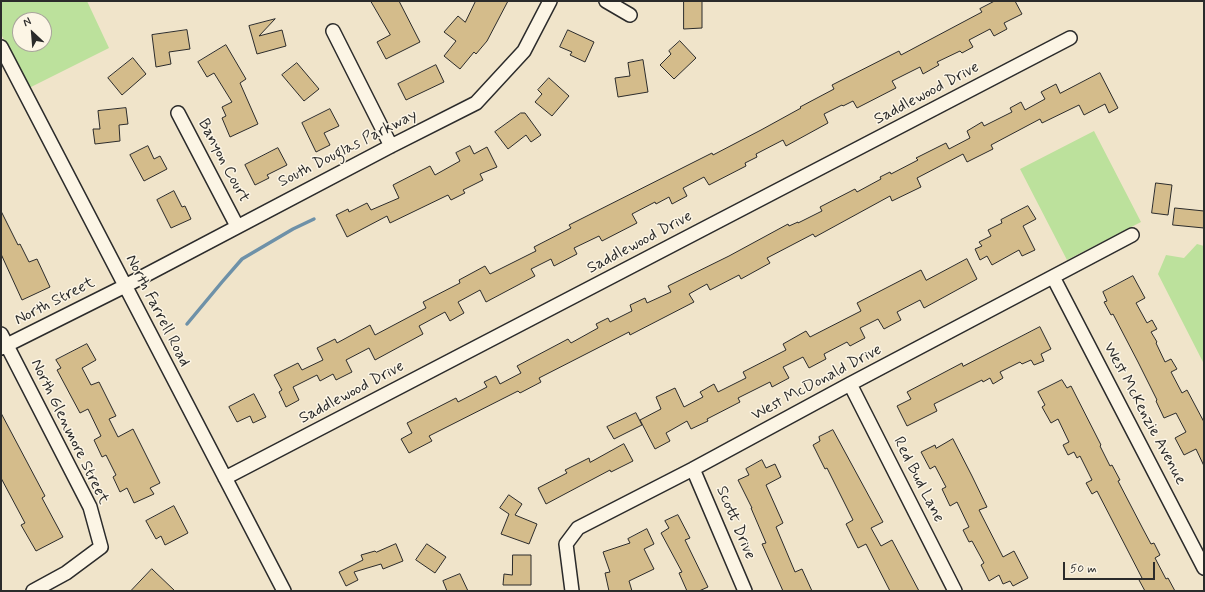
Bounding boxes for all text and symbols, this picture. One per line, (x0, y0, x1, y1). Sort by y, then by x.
north arrow (12, 12, 52, 52)
text: N (21, 14, 34, 30)
street label: Saddlewood Drive (871, 58, 983, 130)
street label: South Douglas Parkway (275, 106, 421, 192)
street label: Banyon Court (193, 116, 253, 206)
street label: Saddlewood Drive (584, 207, 696, 279)
street label: North Farrell Road (121, 252, 193, 370)
street label: North Street (12, 274, 98, 330)
street label: West McKenzie Avenue (1098, 340, 1190, 488)
street label: West McDonald Drive (749, 341, 885, 425)
street label: North Glenmore Street (26, 356, 112, 508)
street label: Saddlewood Drive (296, 357, 408, 429)
street label: Red Bud Lane (888, 434, 948, 526)
street label: Scott Drive (711, 483, 759, 563)
scale bar (1065, 554, 1157, 580)
text: 50 m (1070, 561, 1097, 577)

